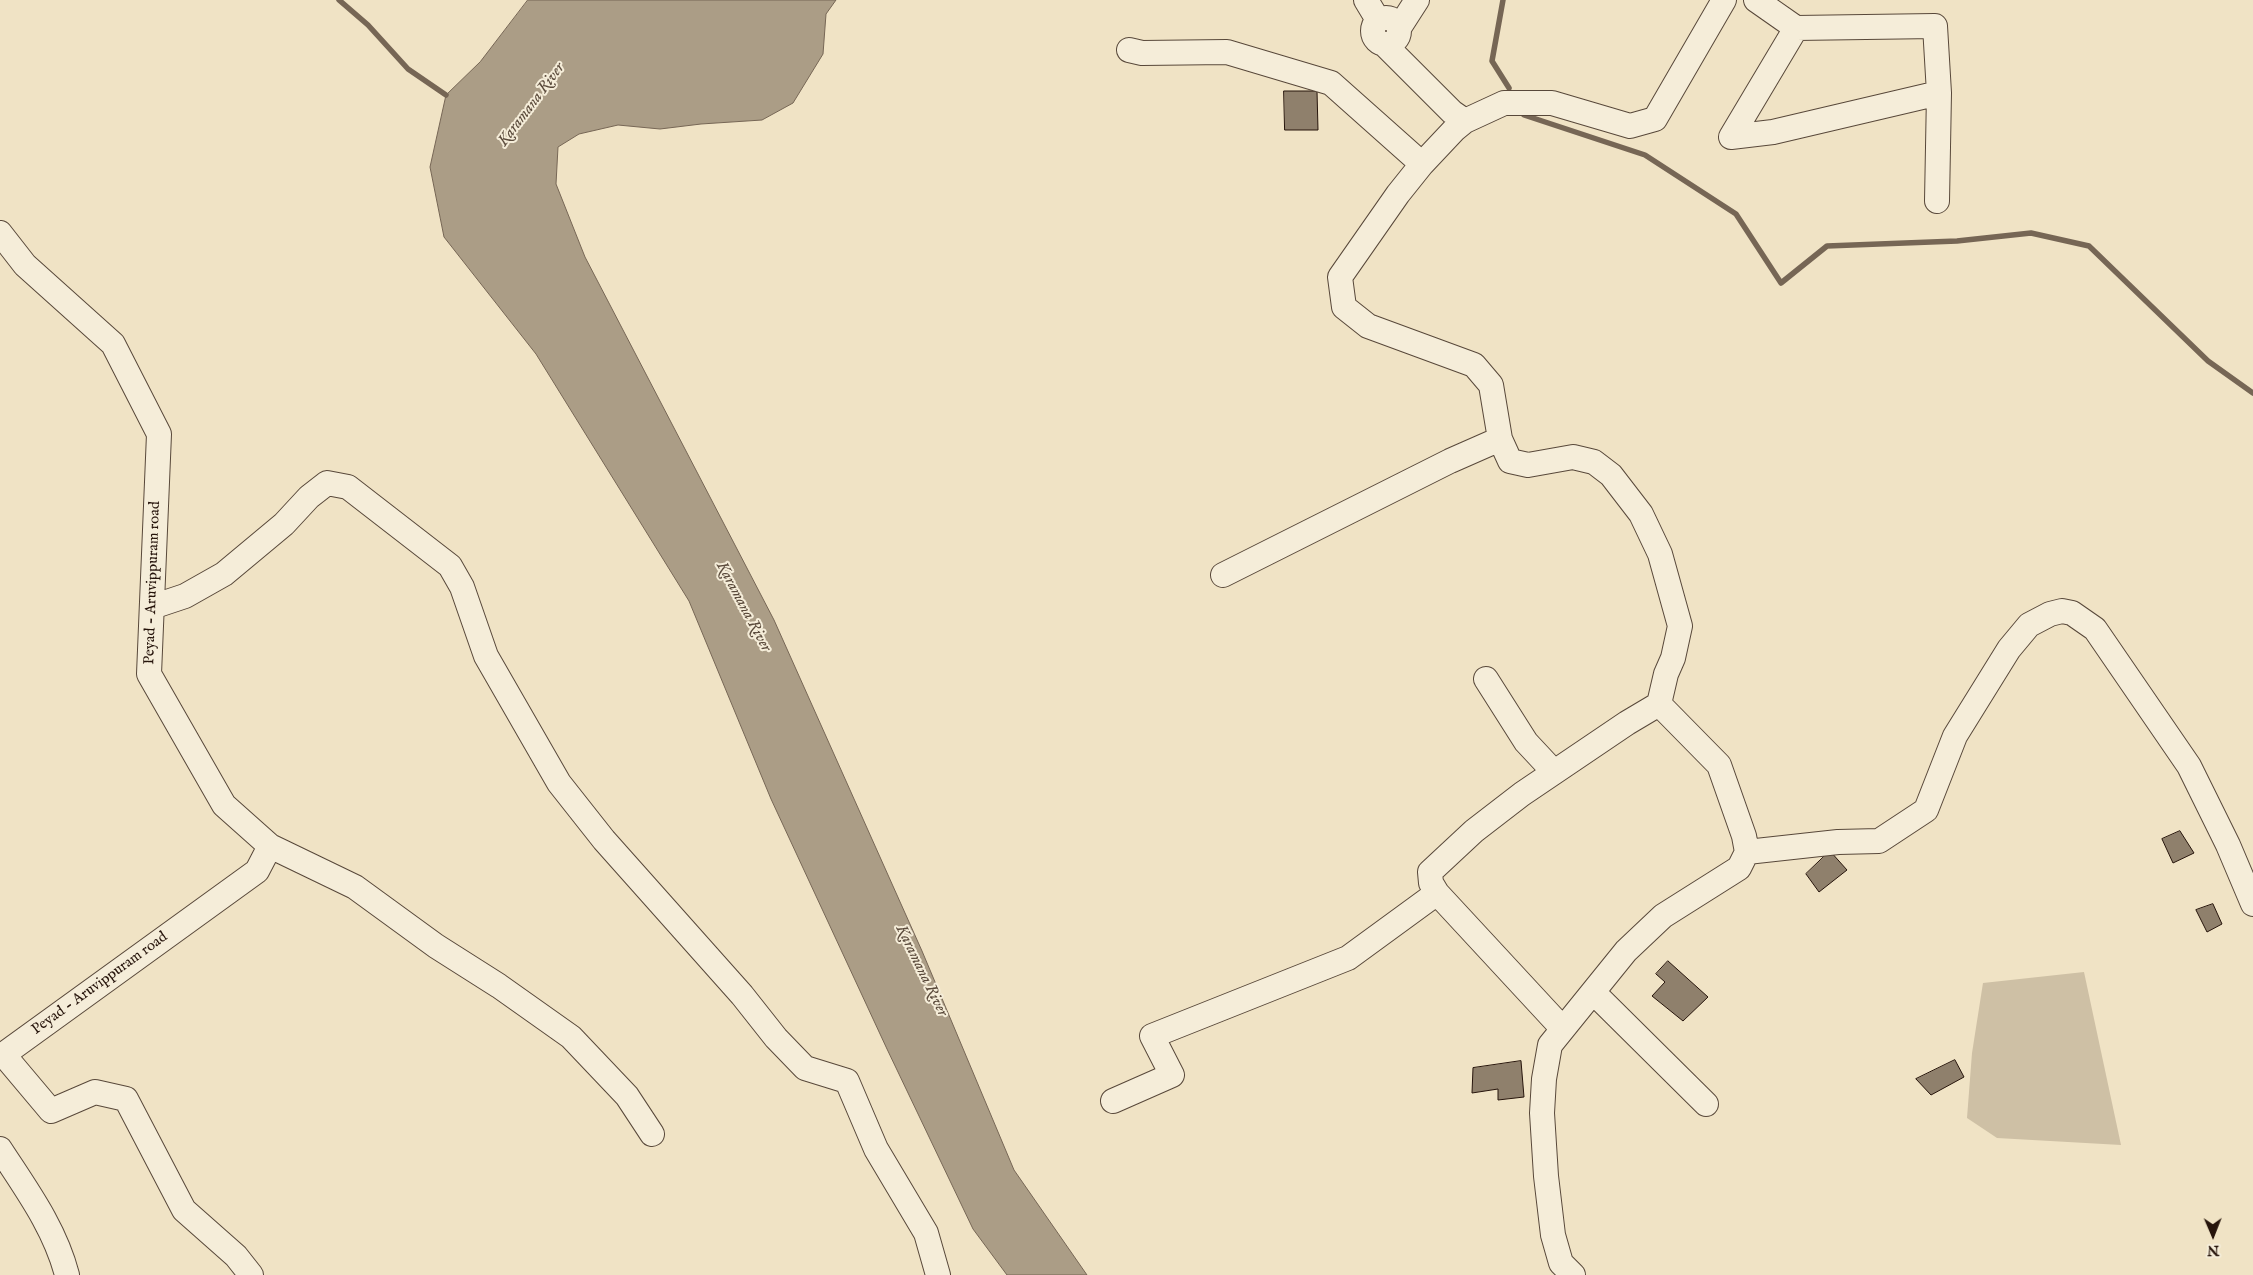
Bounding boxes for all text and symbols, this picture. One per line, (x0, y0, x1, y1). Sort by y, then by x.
water label: Karamana River (494, 60, 570, 150)
street label: Peyad - Aruvippuram road (141, 501, 165, 665)
water label: Karamana River (711, 559, 775, 655)
water label: Karamana River (891, 922, 951, 1020)
street label: Peyad - Aruvippuram road (29, 929, 171, 1039)
north arrow (2188, 1210, 2238, 1260)
text: N (2207, 1241, 2219, 1259)

